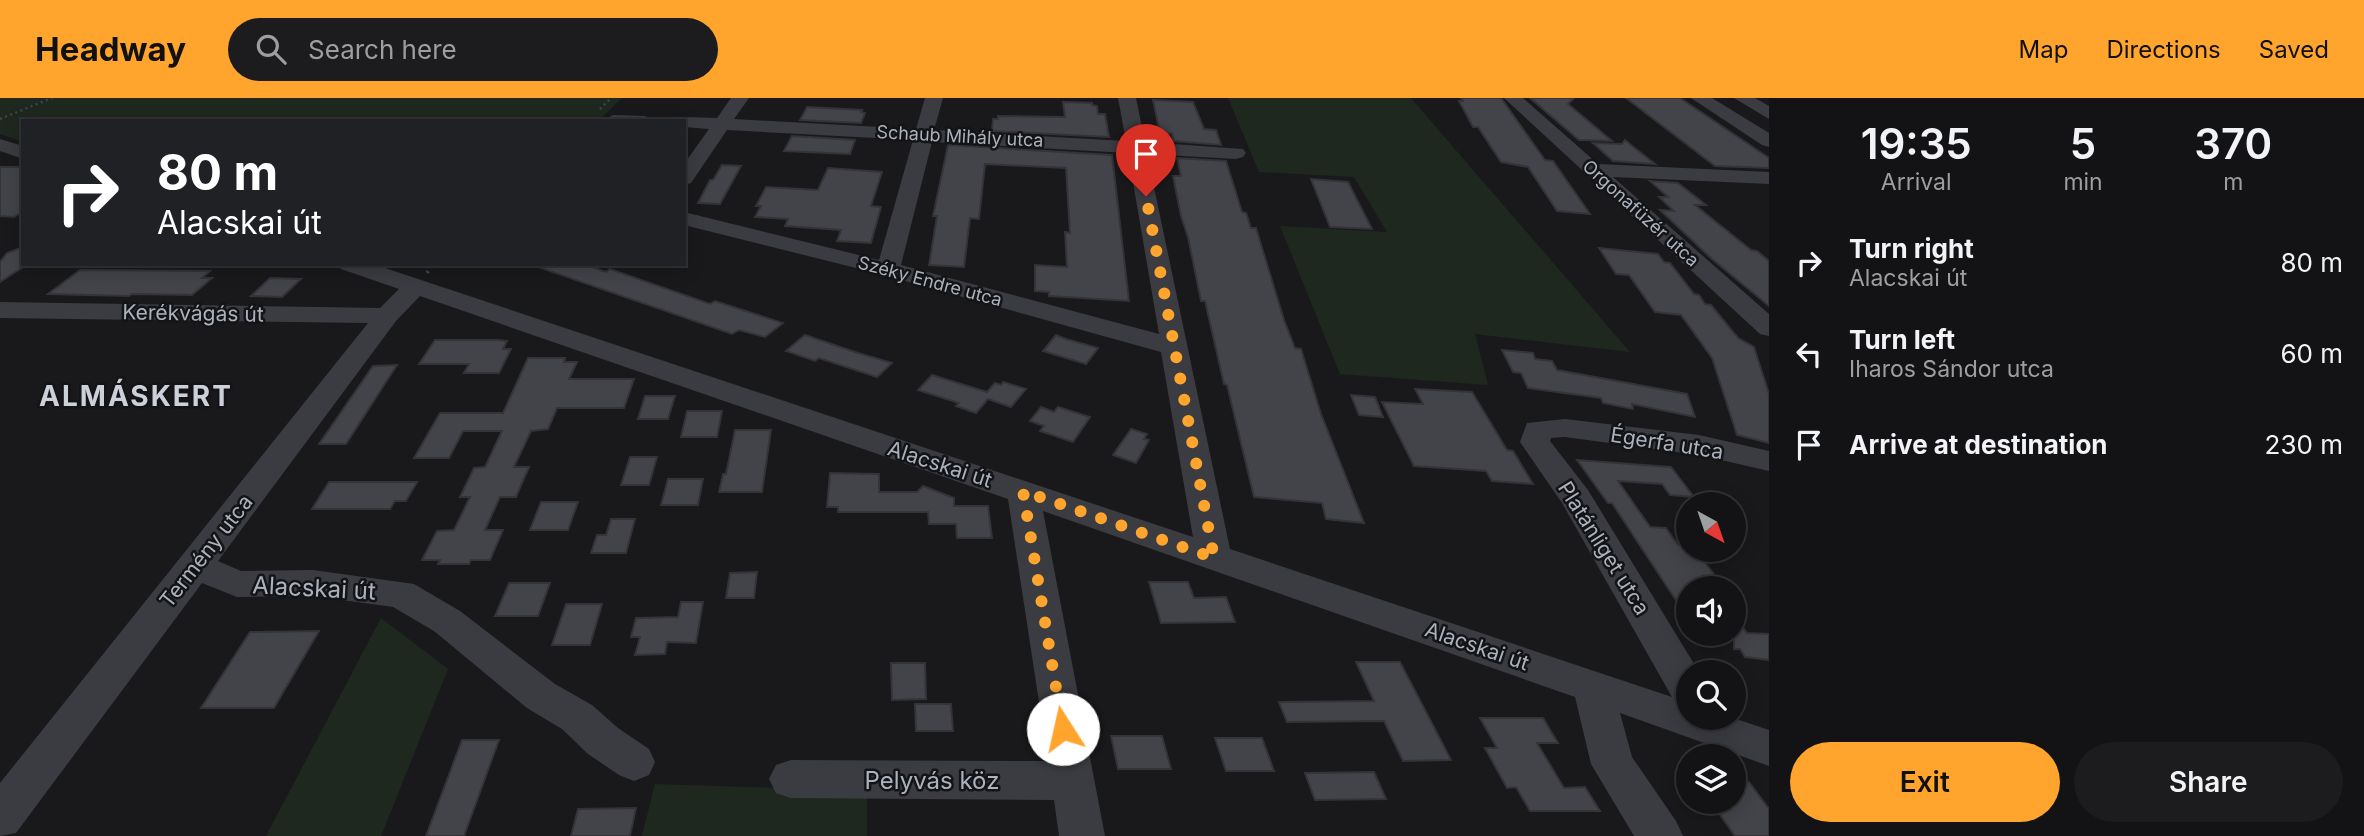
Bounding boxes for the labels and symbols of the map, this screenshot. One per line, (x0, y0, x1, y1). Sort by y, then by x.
street label: Schaub Mihály utca (876, 121, 1044, 151)
pin (1116, 124, 1176, 196)
street label: Orgonafüzér utca (1579, 155, 1703, 271)
street label: Széky Endre utca (856, 252, 1004, 310)
street label: Kerékvágás út (122, 299, 264, 327)
district label: ALMÁSKERT (39, 378, 233, 413)
street label: Égerfa utca (1609, 421, 1726, 464)
street label: Alacskai út (885, 435, 995, 493)
street label: Platánliget utca (1553, 477, 1655, 619)
street label: Termény utca (154, 490, 258, 612)
north arrow (1676, 492, 1746, 562)
street label: Alacskai út (252, 570, 377, 606)
street label: Alacskai út (1422, 617, 1532, 675)
position arrow (1026, 692, 1100, 766)
street label: Pelyvás köz (865, 766, 999, 795)

